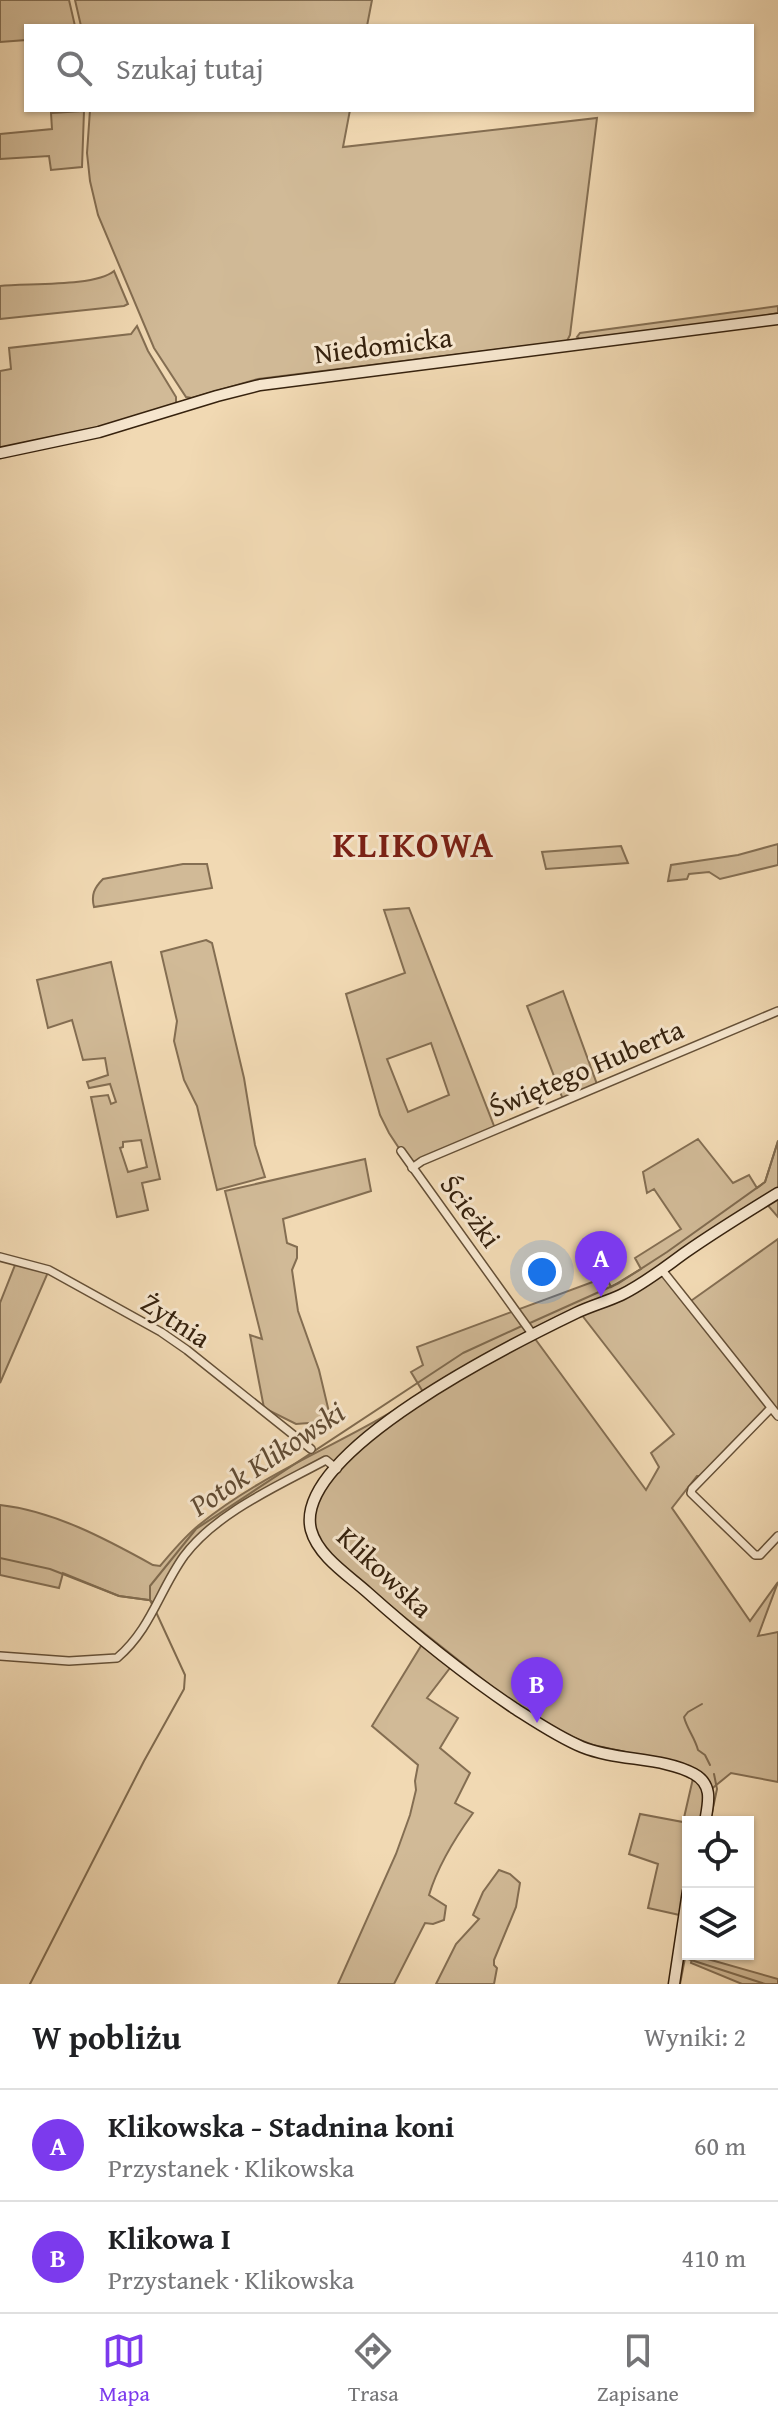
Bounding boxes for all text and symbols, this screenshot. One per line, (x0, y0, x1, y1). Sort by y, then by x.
search box (24, 24, 754, 112)
icon: search (52, 46, 96, 90)
text: Szukaj tutaj (116, 46, 264, 90)
street label: Niedomicka (312, 316, 455, 373)
district label: KLIKOWA (333, 817, 495, 870)
street label: Świętego Huberta (482, 1008, 690, 1127)
street label: Ścieżki (431, 1166, 512, 1256)
pin: A (575, 1231, 627, 1297)
your location (522, 1252, 562, 1292)
street label: Żytnia (133, 1282, 220, 1358)
water label: Potok Klikowski (179, 1390, 353, 1527)
street label: Klikowska (328, 1516, 443, 1627)
pin: B (511, 1657, 563, 1723)
map controls (682, 1816, 754, 1960)
button: locate (682, 1816, 754, 1888)
button: layers (682, 1888, 754, 1960)
text: W pobliżu (32, 2012, 181, 2061)
text: Wyniki: 2 (644, 2017, 746, 2056)
text: Klikowska - Stadnina koni (108, 2104, 454, 2148)
text: A (50, 2126, 66, 2165)
text: 60 m (694, 2126, 746, 2165)
text: Przystanek · Klikowska (108, 2148, 354, 2187)
text: Klikowa I (108, 2216, 231, 2260)
text: B (50, 2238, 66, 2277)
text: 410 m (681, 2238, 746, 2277)
text: Przystanek · Klikowska (108, 2260, 354, 2299)
tab: Mapa (99, 2329, 150, 2409)
tab: Trasa (348, 2329, 399, 2409)
tab: Zapisane (597, 2329, 679, 2409)

